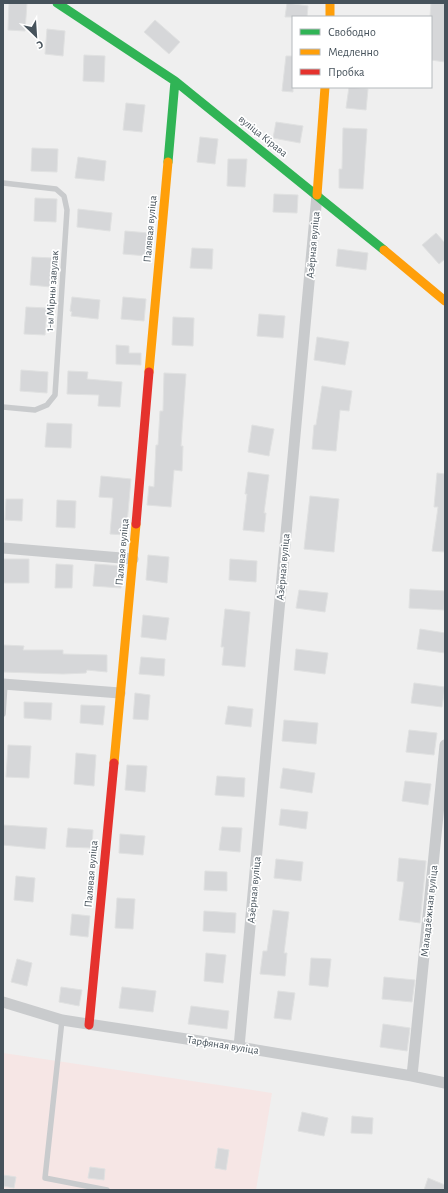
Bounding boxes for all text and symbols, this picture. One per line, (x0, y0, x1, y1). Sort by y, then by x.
north arrow (16, 16, 56, 56)
legend (292, 16, 432, 88)
text: Свободно (328, 26, 376, 38)
text: С (35, 38, 45, 51)
text: Медленно (328, 46, 379, 58)
text: Пробка (328, 66, 365, 78)
street label: вуліца Кірава (236, 113, 290, 159)
street label: Палявая вуліца (142, 195, 158, 263)
street label: Азёрная вуліца (305, 211, 321, 279)
street label: 1-ы Мірны завулак (44, 250, 60, 332)
street label: Палявая вуліца (114, 518, 130, 586)
street label: Азёрная вуліца (275, 533, 291, 601)
street label: Палявая вуліца (83, 840, 99, 908)
street label: Азёрная вуліца (246, 856, 262, 924)
street label: Маладзёжная вуліца (419, 865, 439, 957)
street label: Тарфяная вуліца (186, 1034, 260, 1056)

